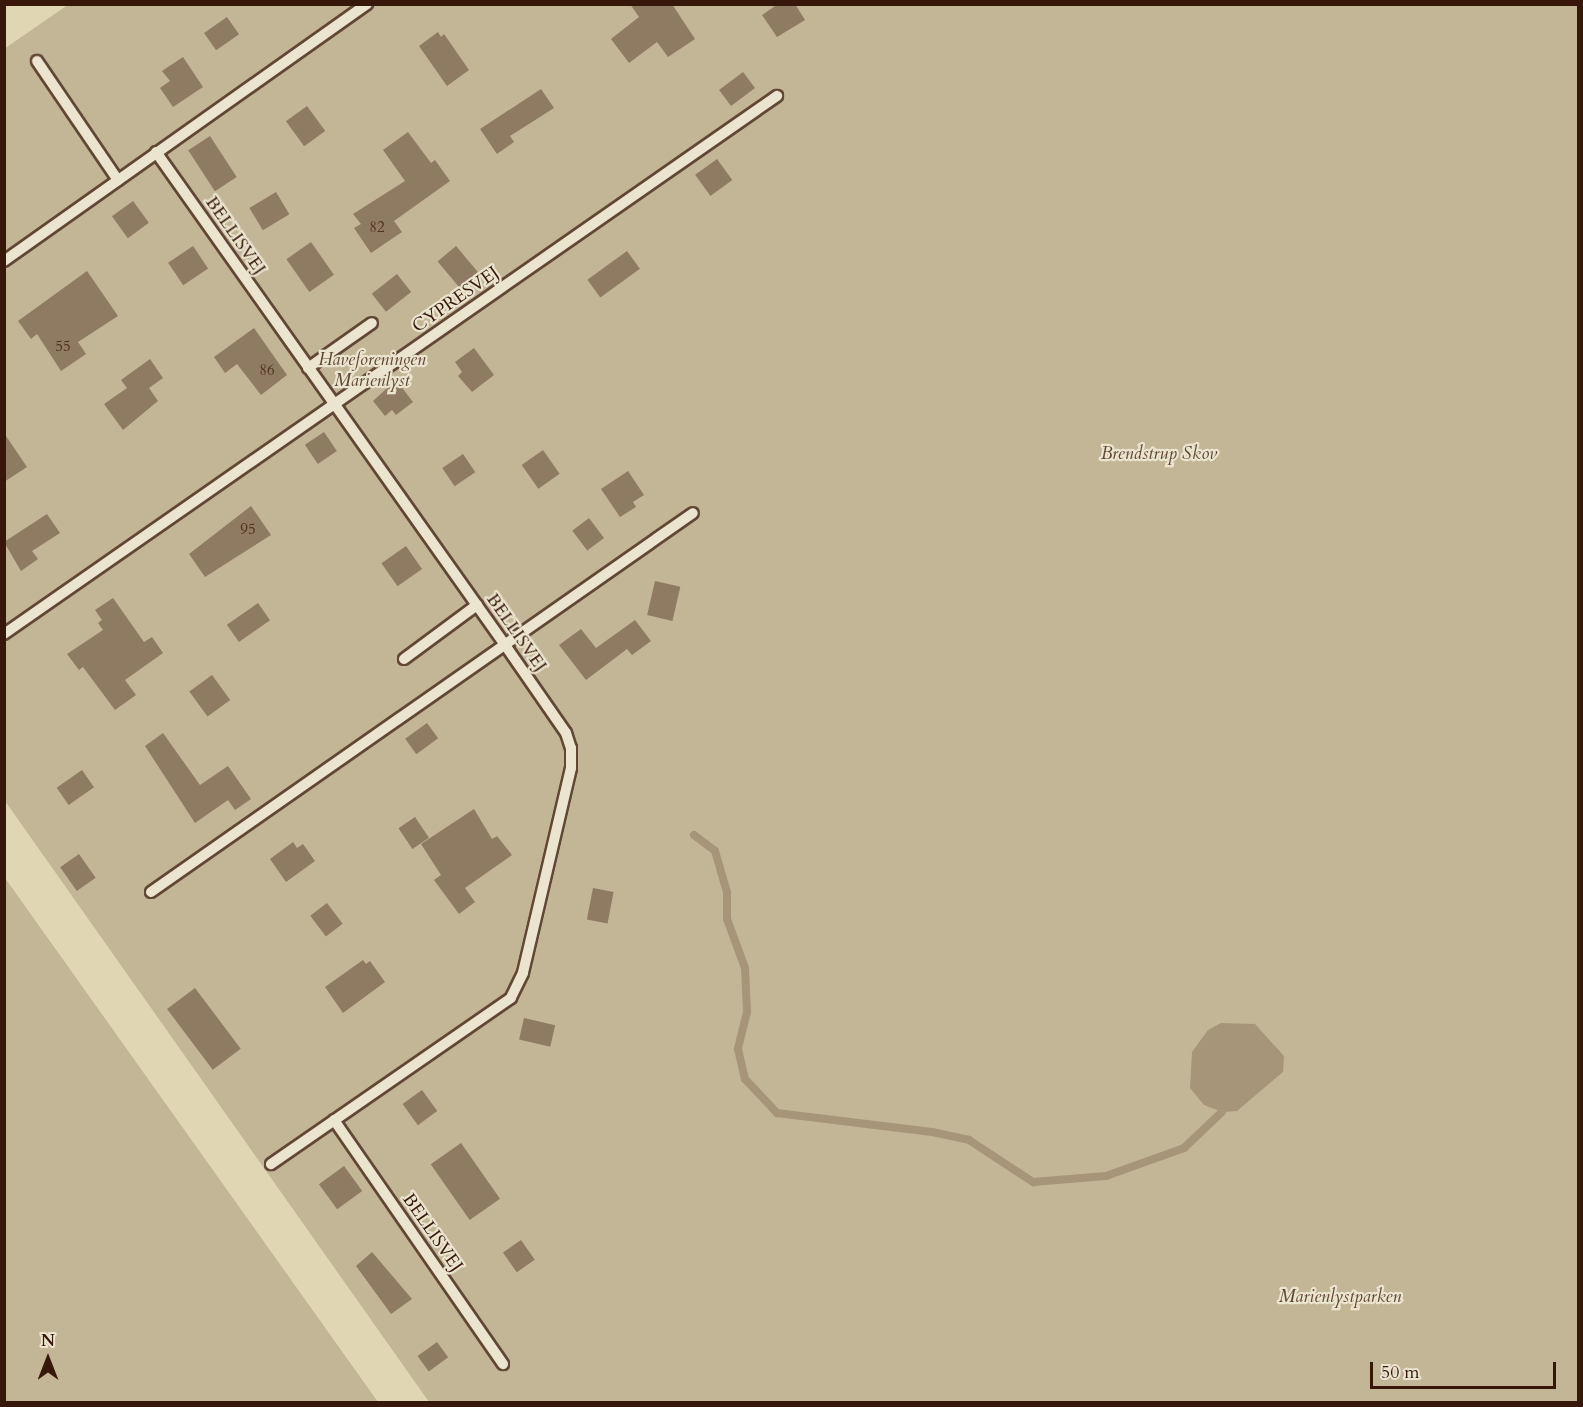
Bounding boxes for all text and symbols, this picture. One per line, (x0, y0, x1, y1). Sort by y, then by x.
street label: BELLISVEJ (200, 193, 270, 279)
house number: 82 (369, 219, 385, 237)
street label: CYPRESVEJ (408, 262, 504, 338)
house number: 55 (55, 338, 71, 356)
park label: Haveforeningen Marienlyst (318, 350, 426, 392)
house number: 86 (259, 362, 275, 380)
park label: Brendstrup Skov (1101, 443, 1217, 465)
house number: 95 (240, 521, 256, 539)
street label: BELLISVEJ (481, 590, 551, 676)
street label: BELLISVEJ (397, 1190, 467, 1276)
park label: Marienlystparken (1279, 1286, 1401, 1308)
north arrow (18, 1329, 78, 1389)
text: N (41, 1330, 55, 1352)
scale bar (1373, 1350, 1559, 1388)
text: 50 m (1381, 1360, 1420, 1385)

